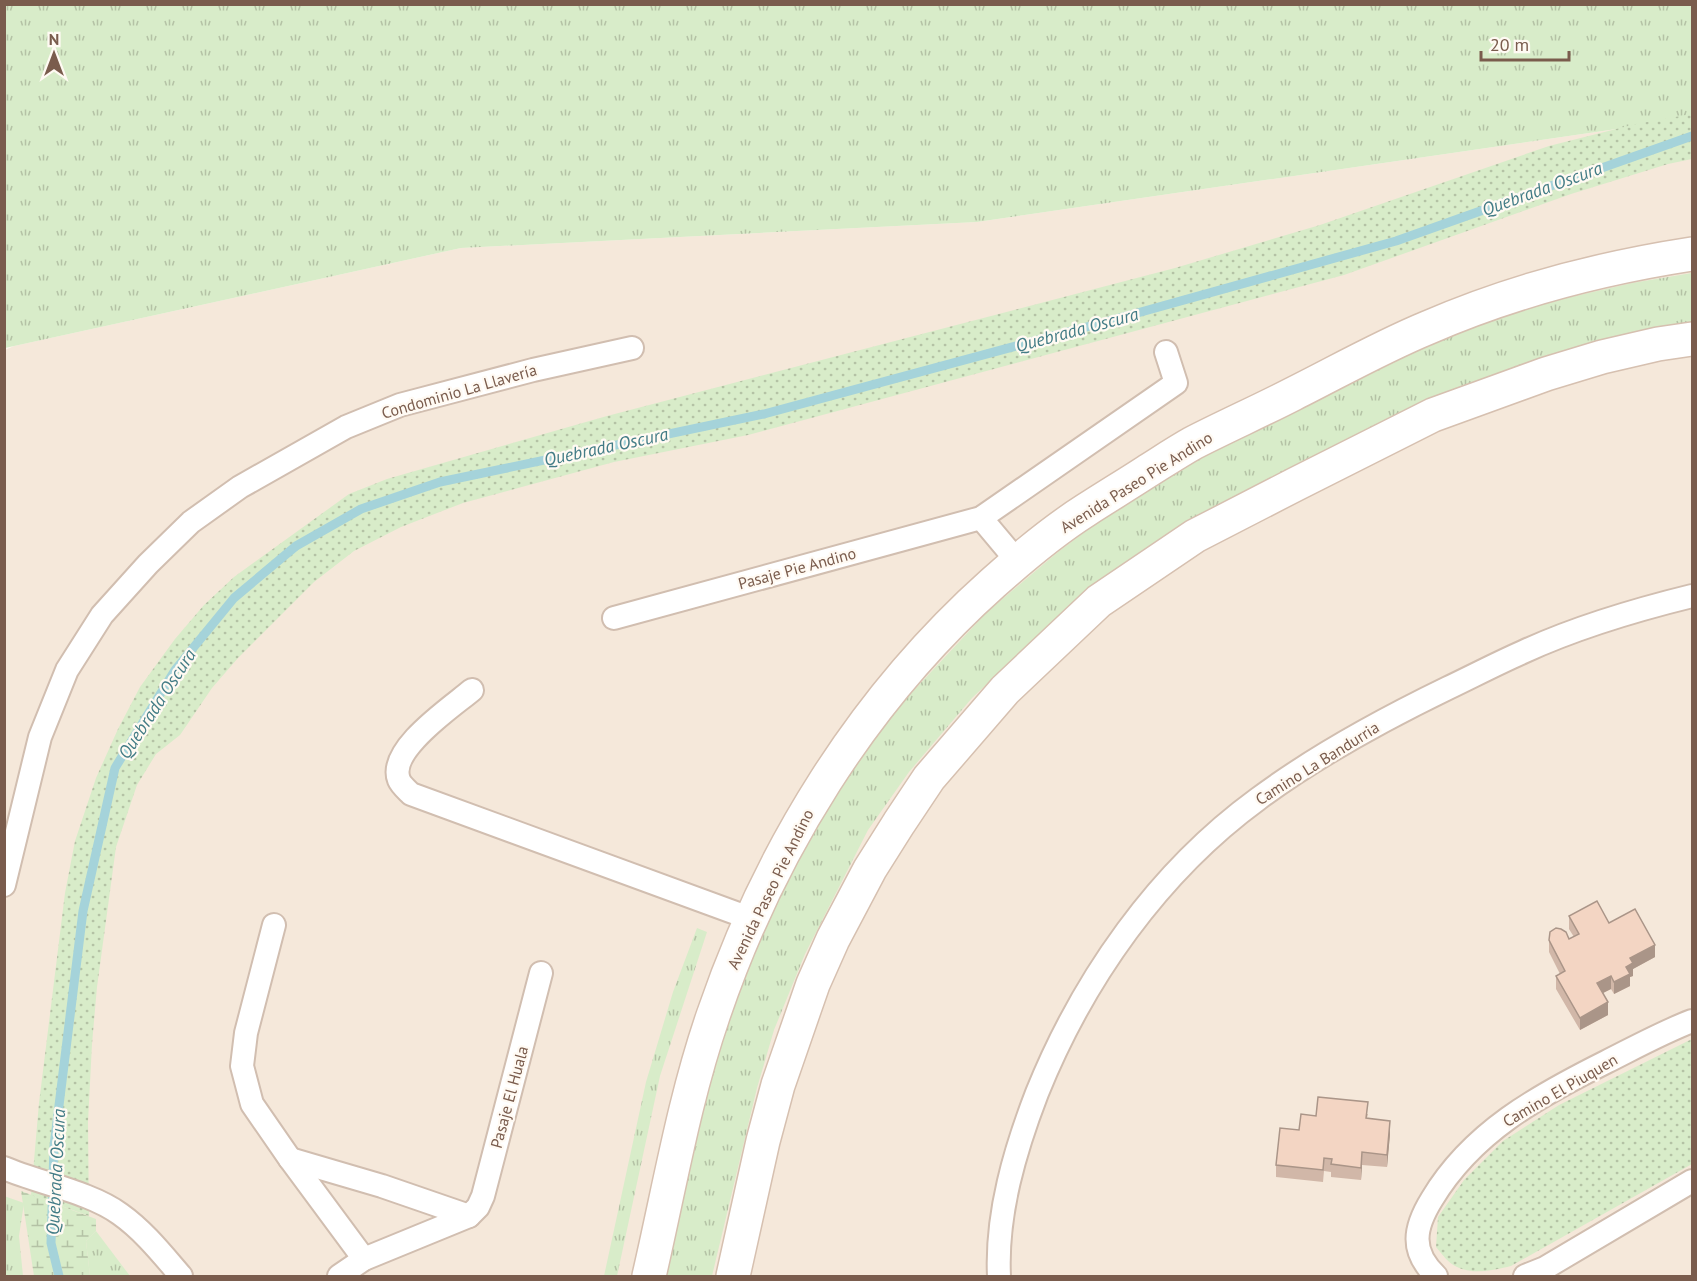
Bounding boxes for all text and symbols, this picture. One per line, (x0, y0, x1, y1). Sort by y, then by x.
north arrow (24, 24, 84, 84)
scale bar (1481, 24, 1570, 62)
text: N (49, 29, 59, 49)
text: 20 m (1490, 33, 1529, 56)
water label: Quebrada Oscura (1479, 156, 1605, 221)
water label: Quebrada Oscura (1013, 302, 1141, 357)
street label: Condominio La Llavería (379, 359, 539, 423)
water label: Quebrada Oscura (542, 422, 670, 471)
street label: Avenida Paseo Pie Andino (1056, 427, 1216, 537)
street label: Pasaje Pie Andino (736, 543, 858, 593)
water label: Quebrada Oscura (113, 644, 201, 763)
street label: Camino La Bandurria (1251, 717, 1383, 809)
street label: Avenida Paseo Pie Andino (723, 806, 817, 972)
street label: Pasaje El Huala (486, 1044, 532, 1150)
street label: Camino El Piuquen (1499, 1049, 1621, 1131)
water label: Quebrada Oscura (41, 1108, 70, 1236)

